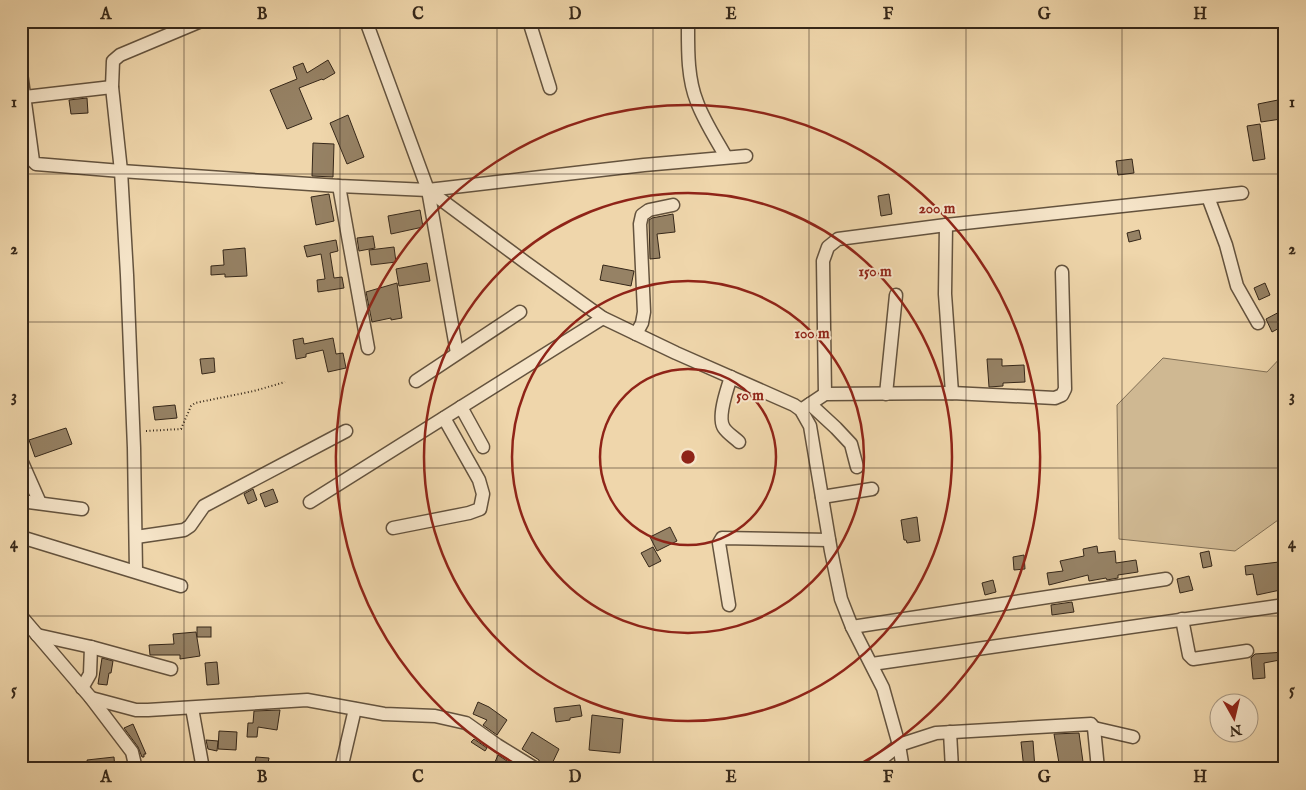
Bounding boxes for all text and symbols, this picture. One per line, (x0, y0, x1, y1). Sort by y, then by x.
text: A (100, 5, 113, 25)
text: B (257, 5, 268, 25)
text: C (412, 5, 424, 25)
text: D (569, 5, 582, 25)
text: E (725, 5, 737, 25)
text: F (883, 5, 894, 25)
text: G (1038, 5, 1051, 25)
text: H (1193, 5, 1207, 25)
text: 1 (11, 93, 17, 113)
text: 1 (1289, 93, 1295, 113)
text: 200 m (919, 199, 956, 218)
text: 2 (10, 240, 18, 260)
text: 2 (1288, 240, 1296, 260)
text: 150 m (858, 262, 892, 281)
text: 100 m (794, 324, 830, 343)
text: 50 m (736, 386, 764, 405)
text: 3 (11, 387, 17, 407)
text: 3 (1289, 387, 1295, 407)
centre of rings (679, 448, 697, 466)
text: 4 (10, 534, 19, 554)
text: 4 (1288, 534, 1297, 554)
text: 5 (11, 681, 17, 701)
text: 5 (1289, 681, 1295, 701)
north arrow (1208, 692, 1258, 742)
text: N (1228, 720, 1244, 740)
text: A (100, 768, 113, 788)
text: B (257, 768, 268, 788)
text: C (412, 768, 424, 788)
text: D (569, 768, 582, 788)
text: E (725, 768, 737, 788)
text: F (883, 768, 894, 788)
text: G (1038, 768, 1051, 788)
text: H (1193, 768, 1207, 788)

